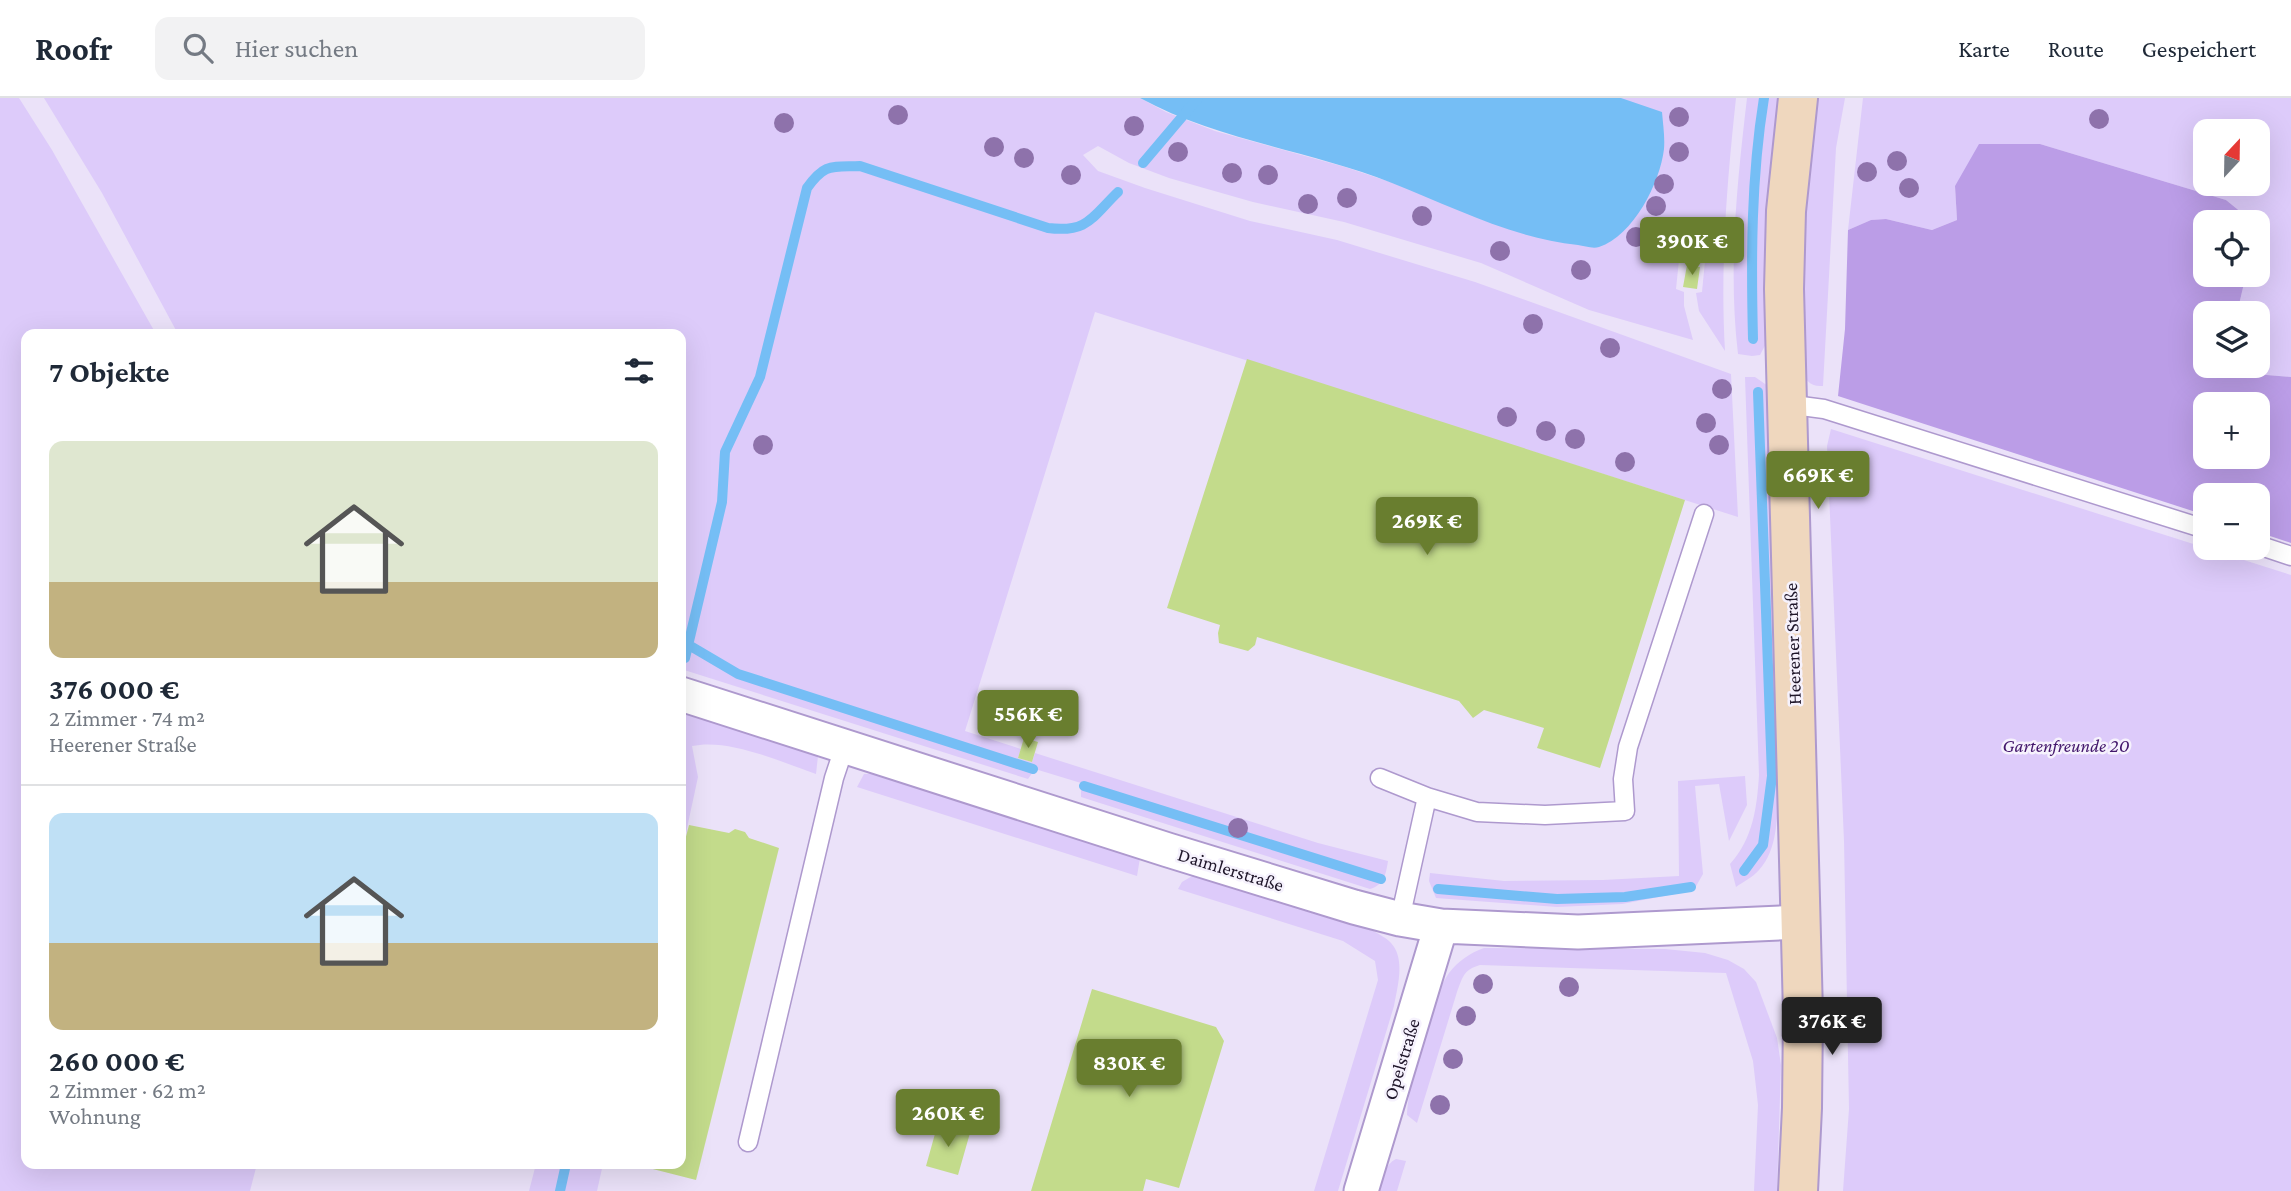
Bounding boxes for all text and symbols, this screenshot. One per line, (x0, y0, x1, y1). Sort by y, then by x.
search box (155, 17, 645, 80)
icon: search (179, 29, 217, 67)
text: Roofr (35, 30, 113, 67)
text: Hier suchen (235, 34, 358, 63)
text: Karte (1958, 35, 2010, 62)
text: Route (2048, 35, 2104, 62)
text: Gespeichert (2142, 35, 2256, 62)
north arrow (2193, 119, 2270, 196)
map controls (2193, 119, 2270, 560)
button: locate (2193, 210, 2270, 287)
pin: 390K € (1635, 218, 1749, 277)
text: 390K € (1656, 227, 1728, 253)
button: layers (2193, 301, 2270, 378)
icon: filters (620, 352, 658, 390)
text: 7 Objekte (49, 355, 169, 388)
button: + (2193, 392, 2270, 469)
pin: 669K € (1761, 452, 1875, 511)
text: 669K € (1782, 461, 1854, 487)
button: − (2193, 483, 2270, 560)
icon: home (291, 486, 417, 612)
pin: 269K € (1370, 498, 1484, 557)
text: 269K € (1392, 507, 1462, 533)
street label: Heerener Straße (1780, 583, 1805, 705)
text: 376 000 € (49, 672, 179, 705)
pin: 556K € (971, 690, 1085, 750)
text: 556K € (994, 700, 1063, 726)
text: 2 Zimmer · 74 m² (49, 705, 205, 731)
text: Heerener Straße (49, 731, 197, 757)
park label: Gartenfreunde 20 (2002, 735, 2130, 756)
street label: Daimlerstraße (1175, 843, 1286, 896)
icon: home (291, 858, 417, 984)
pin: 376K € (1775, 998, 1889, 1057)
text: 376K € (1798, 1007, 1866, 1033)
street label: Opelstraße (1379, 1016, 1424, 1102)
pin: 830K € (1072, 1040, 1186, 1099)
text: 260 000 € (49, 1044, 185, 1077)
text: 830K € (1093, 1049, 1165, 1075)
text: 2 Zimmer · 62 m² (49, 1077, 206, 1103)
pin: 260K € (891, 1090, 1005, 1149)
text: 260K € (912, 1099, 984, 1125)
text: Wohnung (49, 1103, 141, 1129)

